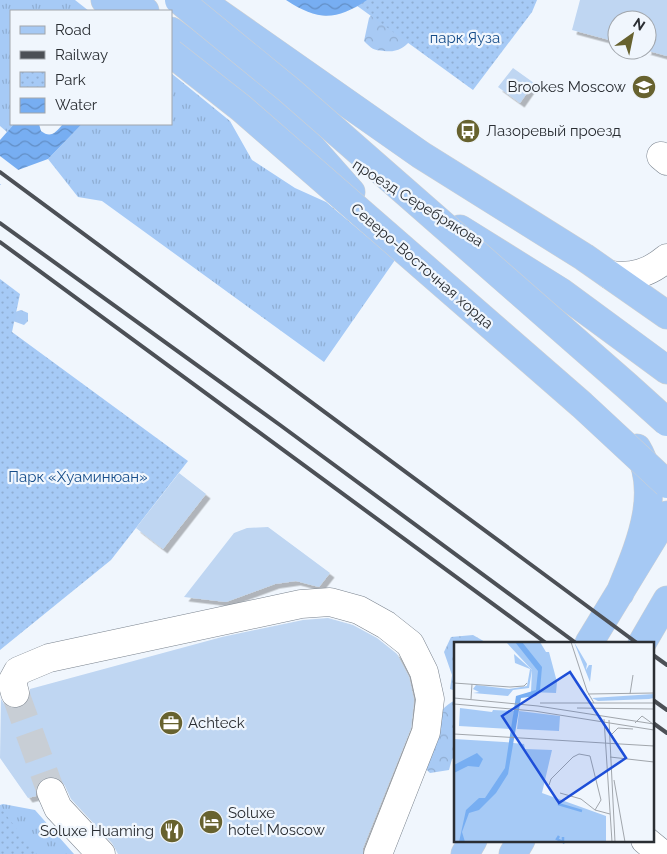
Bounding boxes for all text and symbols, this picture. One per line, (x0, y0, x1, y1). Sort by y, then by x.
legend (10, 10, 172, 125)
north arrow (607, 10, 657, 60)
text: N (630, 14, 648, 34)
text: Road (55, 21, 91, 39)
park label: парк Яуза (430, 29, 500, 47)
text: Railway (55, 46, 108, 64)
text: Park (55, 71, 86, 89)
school or university icon: Brookes Moscow (631, 74, 657, 100)
place label: Brookes Moscow (508, 78, 626, 96)
text: Water (55, 96, 98, 114)
bus stop icon: Лазоревый проезд (455, 118, 481, 144)
place label: Лазоревый проезд (486, 122, 621, 140)
street label: проезд Серебрякова (349, 155, 487, 251)
street label: Северо-Восточная хорда (347, 199, 497, 333)
park label: Парк «Хуаминюан» (8, 468, 148, 486)
inset map (454, 642, 654, 842)
office icon: Achteck (158, 710, 184, 736)
place label: Achteck (188, 714, 245, 732)
place label: Soluxe hotel Moscow (228, 804, 325, 839)
hotel icon: Soluxe hotel Moscow (198, 809, 224, 835)
restaurant icon: Soluxe Huaming (159, 818, 185, 844)
place label: Soluxe Huaming (40, 822, 154, 840)

